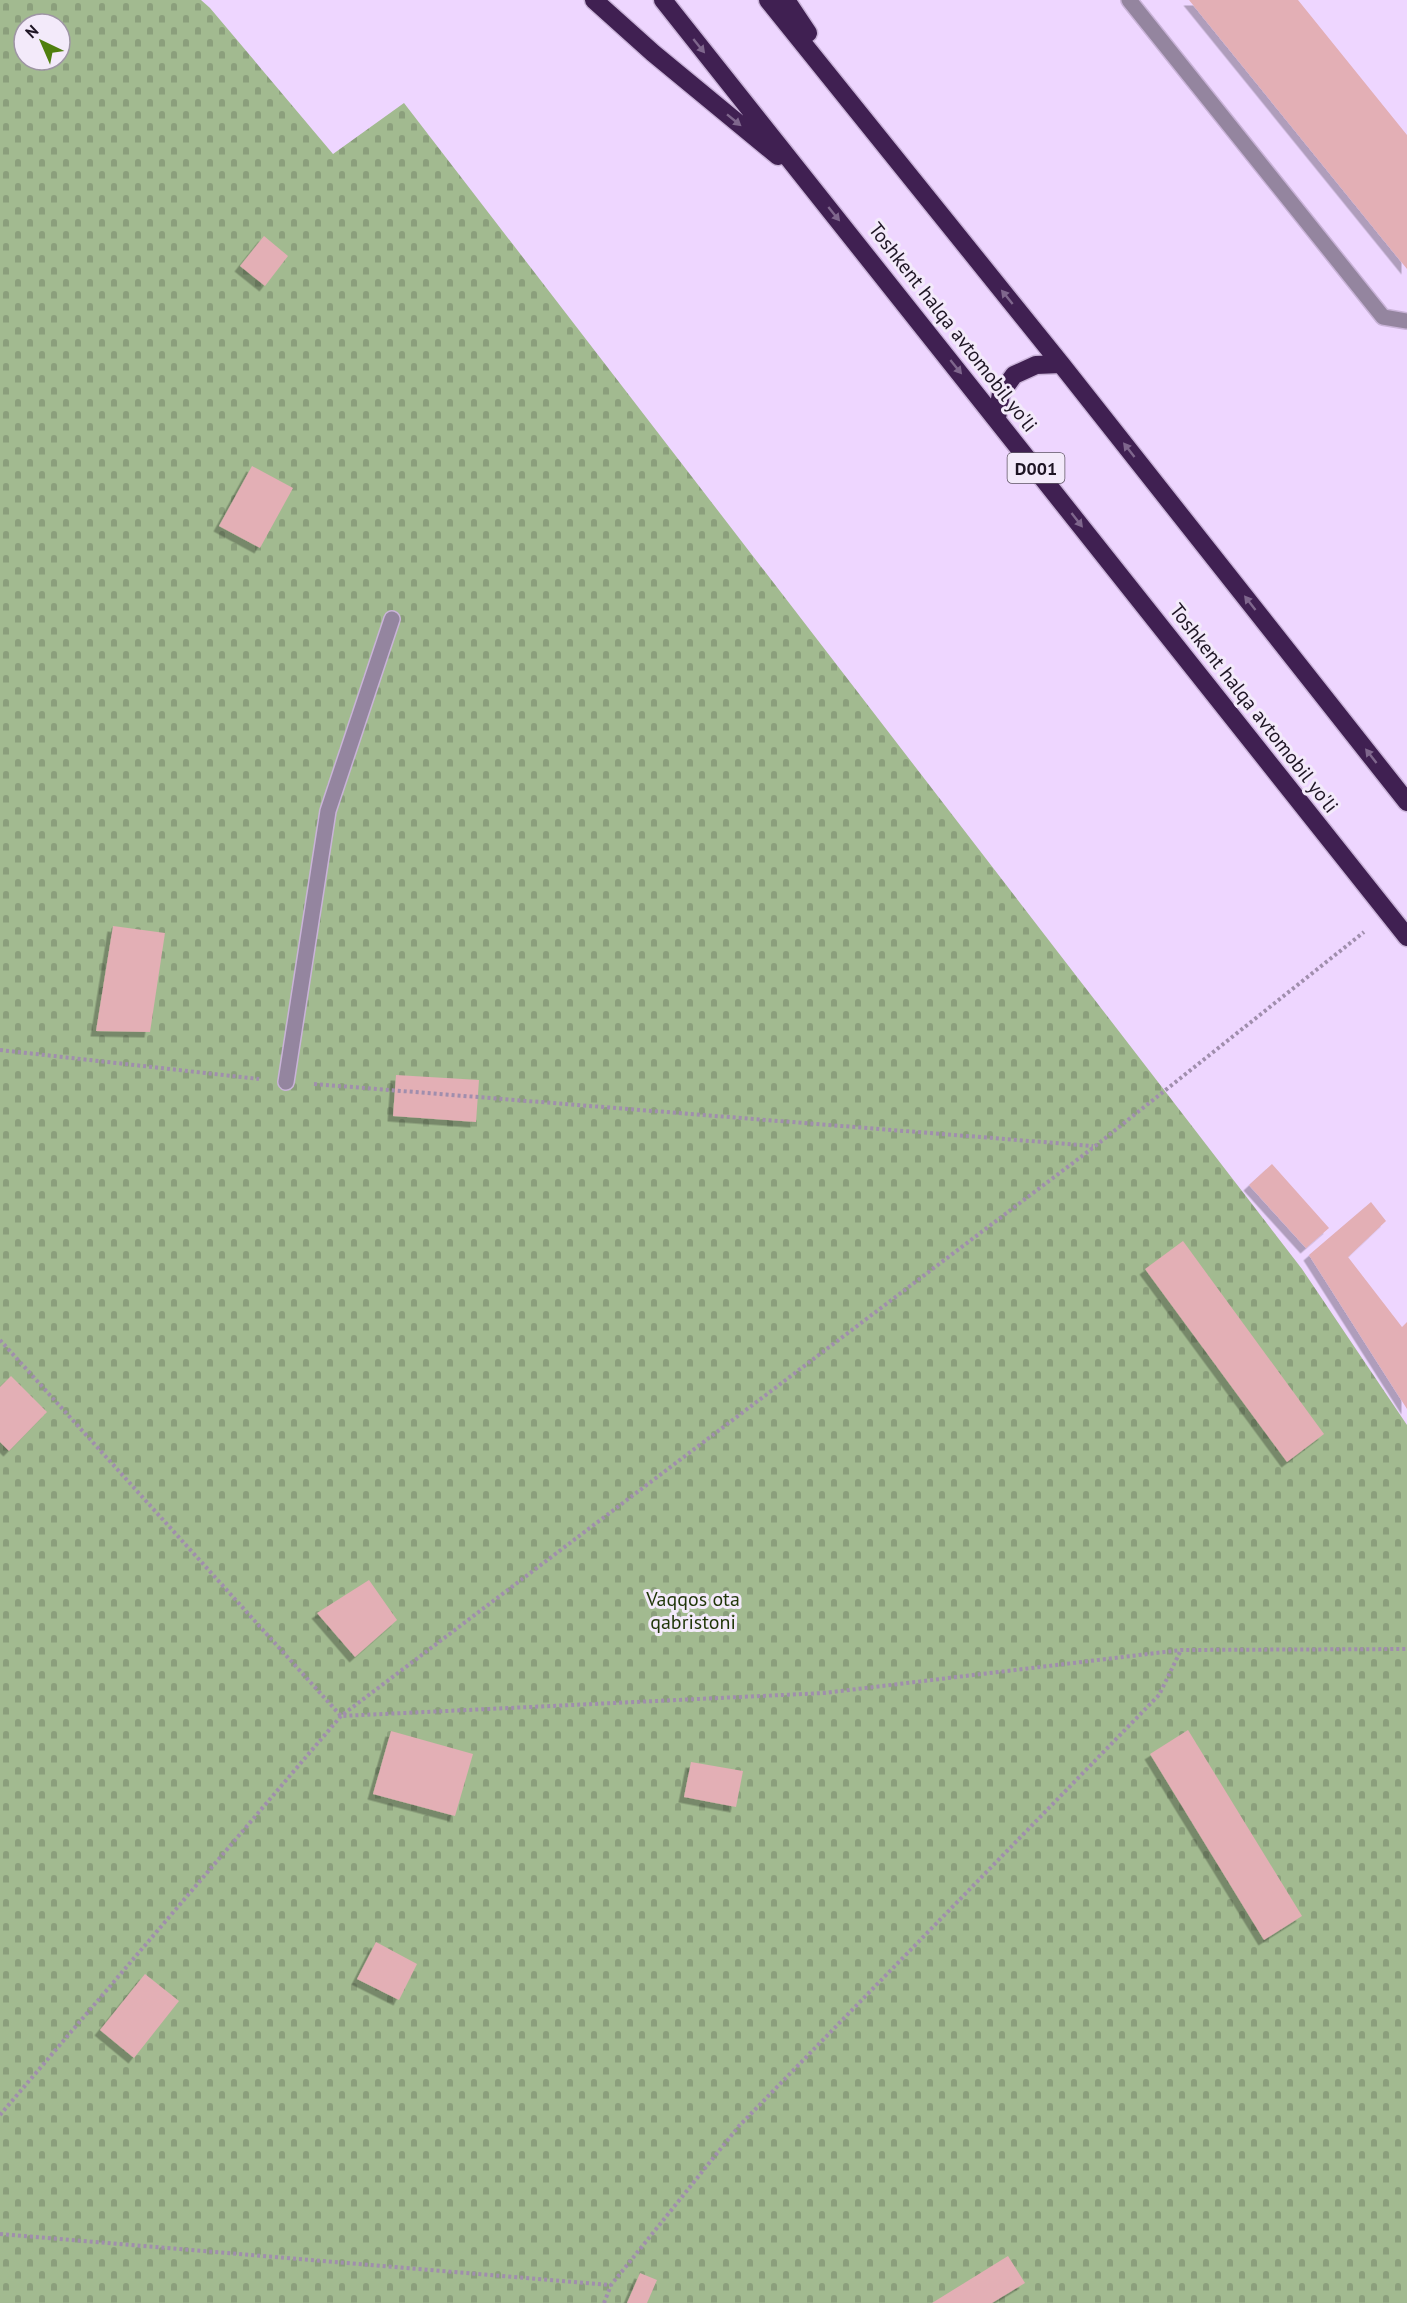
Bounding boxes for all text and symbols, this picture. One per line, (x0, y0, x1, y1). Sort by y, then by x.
north arrow (12, 12, 72, 72)
text: N (21, 20, 42, 42)
one-way arrow (693, 38, 705, 53)
one-way arrow (726, 114, 742, 127)
one-way arrow (828, 207, 840, 222)
street label: Toshkent halqa avtomobil yo'li (863, 217, 1043, 437)
one-way arrow (1001, 289, 1014, 305)
one-way arrow (949, 359, 962, 375)
one-way arrow (1122, 442, 1135, 458)
road number: D001 (1008, 453, 1064, 483)
one-way arrow (1070, 512, 1082, 527)
one-way arrow (1243, 595, 1256, 611)
street label: Toshkent halqa avtomobil yo'li (1164, 598, 1344, 818)
one-way arrow (1365, 748, 1377, 763)
park label: Vaqqos ota qabristoni (645, 1586, 740, 1635)

